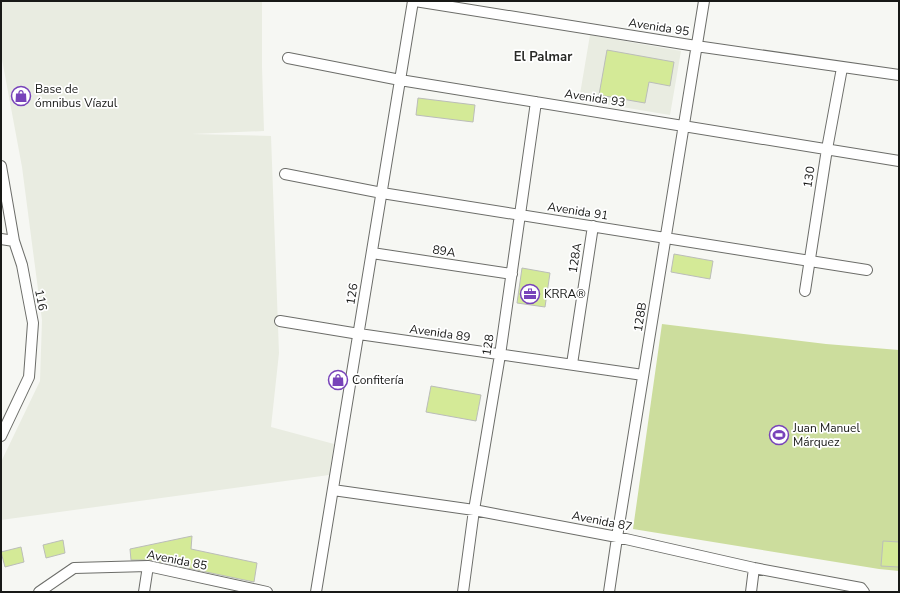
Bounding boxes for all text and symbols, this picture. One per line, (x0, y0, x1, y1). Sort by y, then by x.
street label: Avenida 95 (627, 14, 691, 40)
district label: El Palmar (514, 48, 573, 66)
place label: Base de ómnibus Víazul (35, 81, 118, 111)
shop icon: Base de ómnibus Víazul (10, 85, 32, 107)
street label: Avenida 93 (563, 85, 627, 111)
street label: 130 (799, 165, 819, 189)
street label: Avenida 91 (546, 198, 610, 224)
street label: 89A (431, 241, 457, 261)
street label: 128A (565, 242, 585, 274)
street label: 126 (342, 282, 362, 306)
office icon: KRRA® (519, 283, 541, 305)
place label: KRRA® (544, 286, 586, 302)
street label: 116 (31, 288, 51, 312)
street label: 128B (630, 301, 650, 333)
street label: Avenida 89 (409, 321, 471, 345)
street label: 128 (478, 333, 498, 357)
shop icon: Confitería (327, 369, 349, 391)
place label: Confitería (352, 372, 404, 388)
place label: Juan Manuel Márquez (792, 420, 860, 450)
sports icon: Juan Manuel Márquez (768, 424, 790, 446)
street label: Avenida 87 (570, 507, 634, 535)
street label: Avenida 85 (145, 546, 209, 574)

